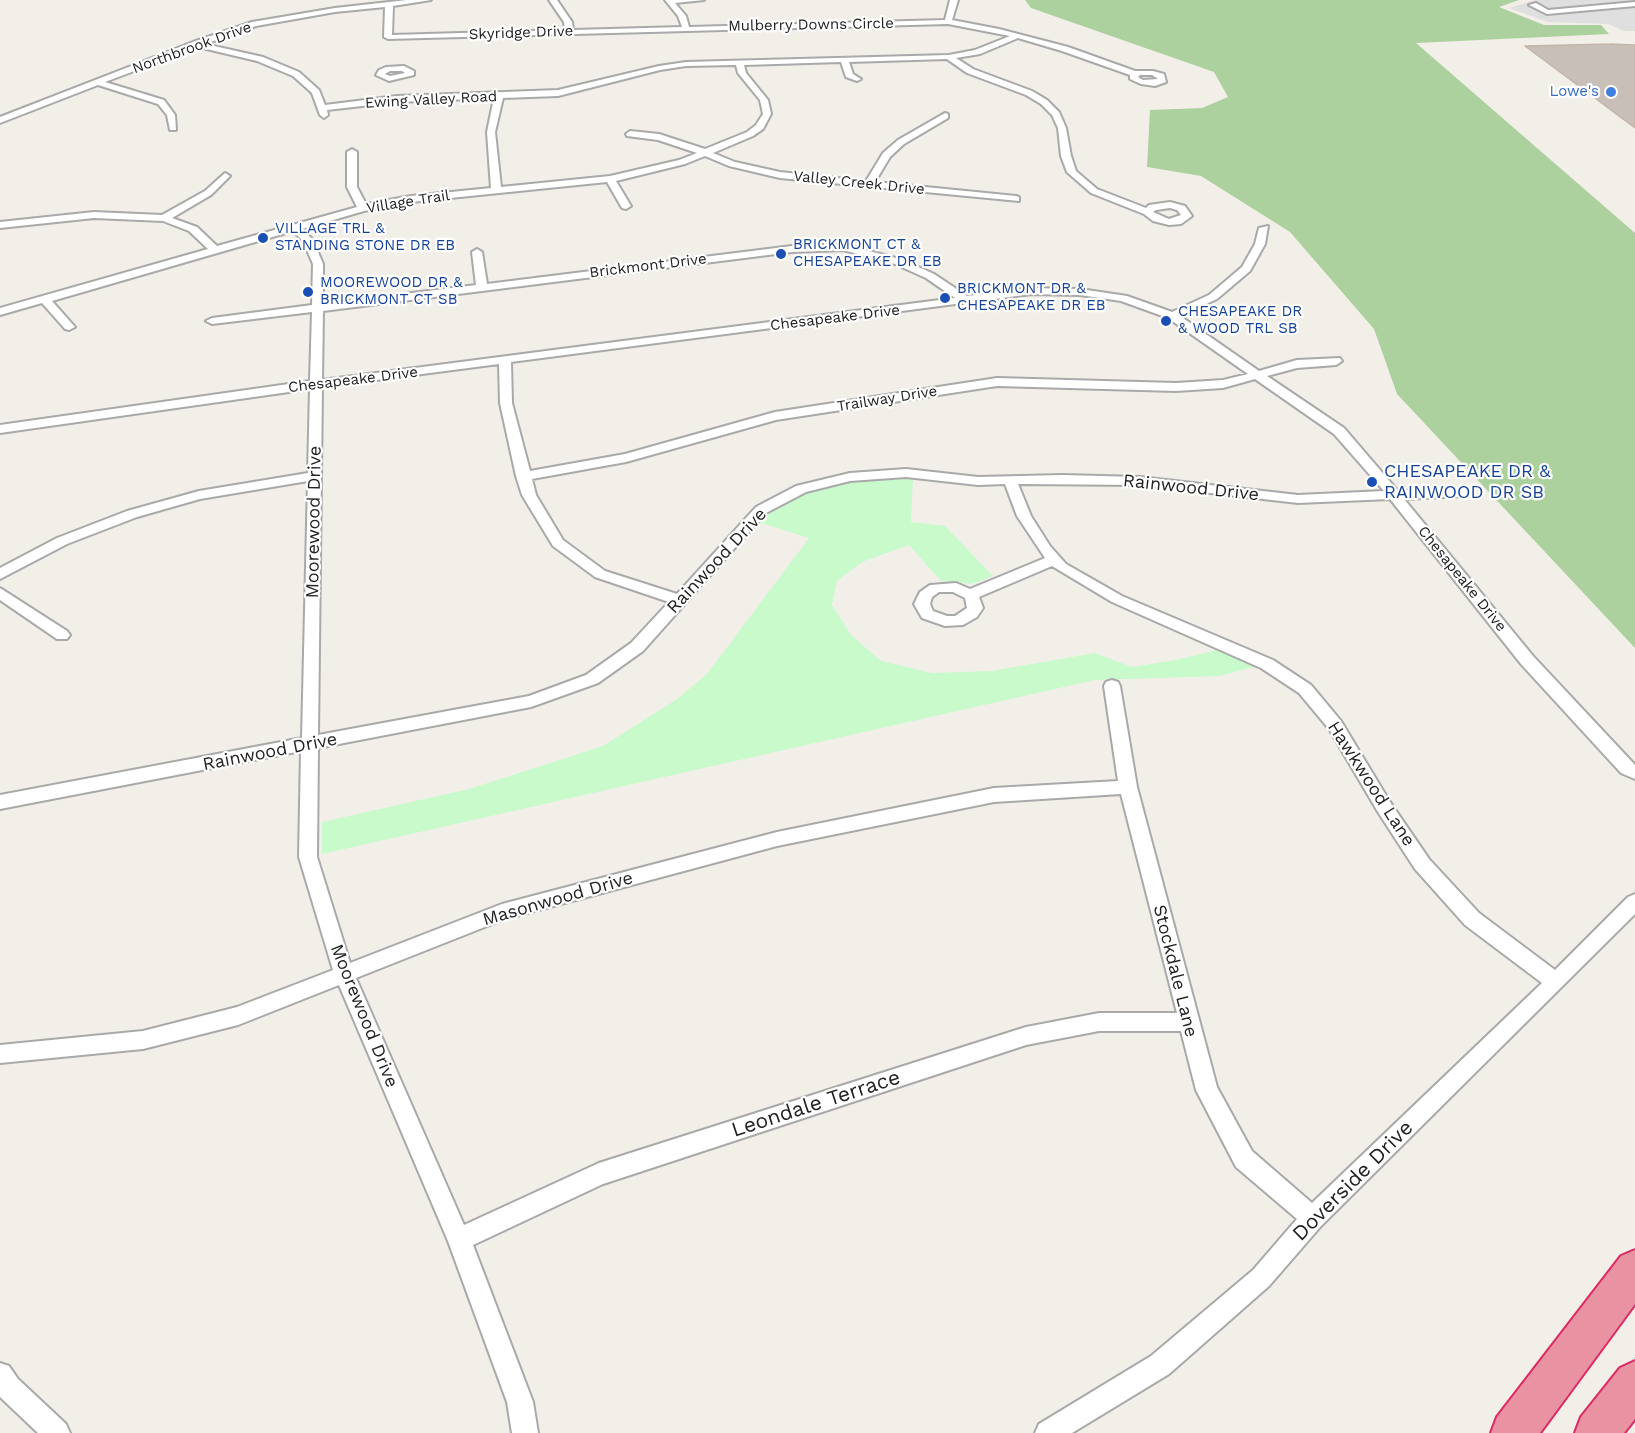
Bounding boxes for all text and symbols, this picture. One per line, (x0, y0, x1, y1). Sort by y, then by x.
street label: Mulberry Downs Circle (728, 15, 894, 35)
street label: Northbrook Drive (130, 18, 254, 78)
street label: Skyridge Drive (469, 22, 573, 44)
place label: Lowe's (1550, 83, 1599, 101)
marker: Lowe's (1604, 85, 1618, 99)
street label: Ewing Valley Road (364, 88, 498, 112)
street label: Valley Creek Drive (792, 167, 926, 199)
street label: Village Trail (365, 187, 451, 217)
place label: VILLAGE TRL & STANDING STONE DR EB (275, 220, 455, 255)
marker: VILLAGE TRL & STANDING STONE DR EB (256, 231, 270, 245)
place label: BRICKMONT CT & CHESAPEAKE DR EB (793, 236, 942, 271)
marker: BRICKMONT CT & CHESAPEAKE DR EB (774, 247, 788, 261)
street label: Brickmont Drive (588, 250, 708, 282)
place label: MOOREWOOD DR & BRICKMONT CT SB (320, 274, 463, 309)
place label: BRICKMONT DR & CHESAPEAKE DR EB (957, 280, 1106, 315)
marker: MOOREWOOD DR & BRICKMONT CT SB (301, 285, 315, 299)
marker: BRICKMONT DR & CHESAPEAKE DR EB (938, 291, 952, 305)
street label: Chesapeake Drive (769, 301, 901, 335)
place label: CHESAPEAKE DR & WOOD TRL SB (1178, 303, 1302, 338)
marker: CHESAPEAKE DR & WOOD TRL SB (1159, 314, 1173, 328)
street label: Chesapeake Drive (287, 363, 419, 397)
street label: Trailway Drive (836, 382, 938, 416)
street label: Moorewood Drive (302, 446, 326, 598)
place label: CHESAPEAKE DR & RAINWOOD DR SB (1384, 461, 1550, 504)
street label: Rainwood Drive (1122, 470, 1260, 506)
marker: CHESAPEAKE DR & RAINWOOD DR SB (1365, 475, 1379, 489)
street label: Rainwood Drive (663, 504, 771, 618)
street label: Chesapeake Drive (1414, 523, 1510, 635)
street label: Hawkwood Lane (1323, 717, 1419, 851)
street label: Rainwood Drive (201, 728, 339, 776)
street label: Masonwood Drive (480, 867, 636, 931)
street label: Stockdale Lane (1148, 902, 1202, 1040)
street label: Moorewood Drive (325, 941, 403, 1091)
street label: Leondale Terrace (729, 1065, 903, 1143)
street label: Doverside Drive (1287, 1115, 1419, 1247)

